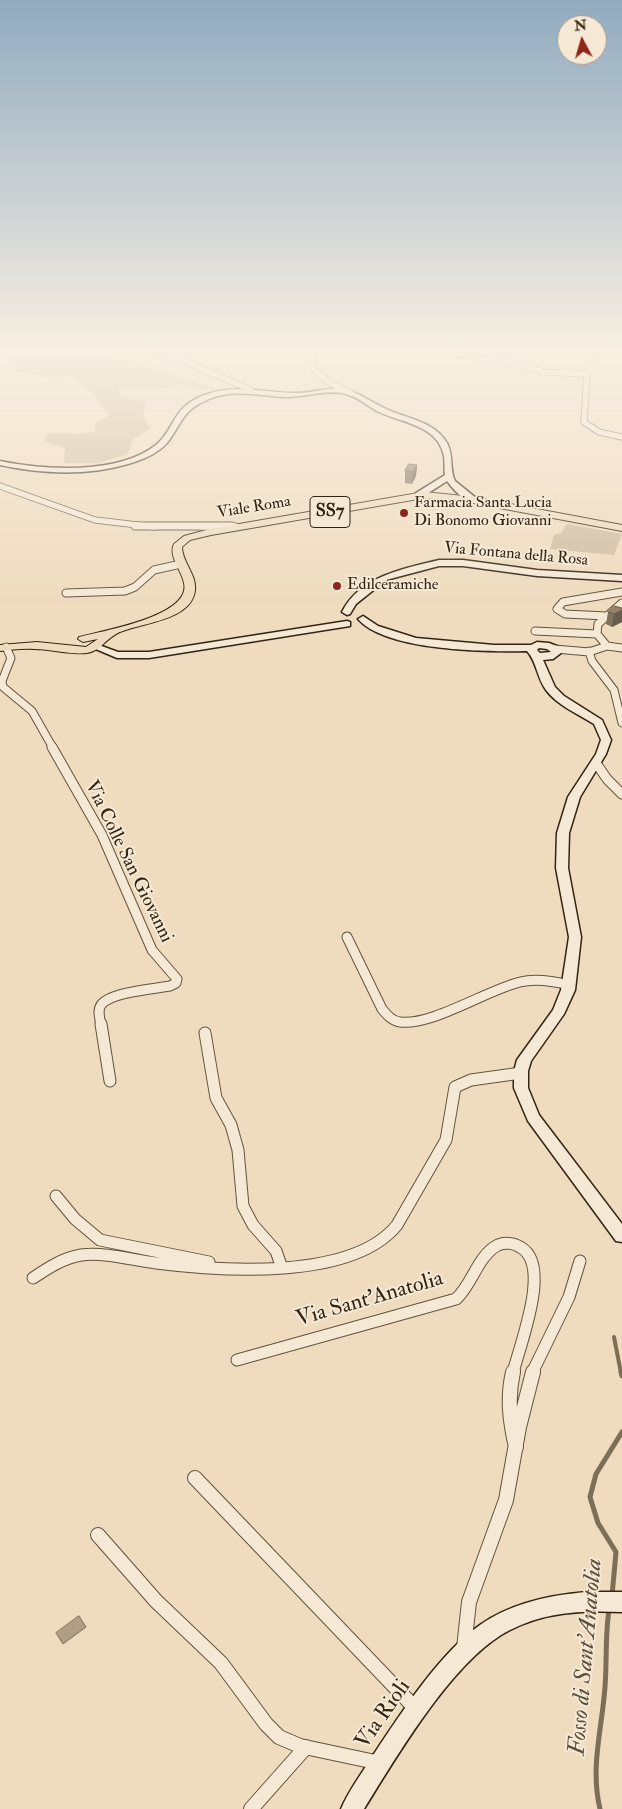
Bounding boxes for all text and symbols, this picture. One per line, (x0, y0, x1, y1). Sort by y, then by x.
north arrow (557, 15, 607, 65)
text: N (573, 16, 588, 35)
street label: Viale Roma (216, 493, 292, 523)
place label: Farmacia Santa Lucia Di Bonomo Giovanni (414, 494, 552, 532)
road number: SS7 (310, 497, 350, 528)
marker: Farmacia Santa Lucia Di Bonomo Giovanni (398, 507, 410, 519)
street label: Via Fontana della Rosa (443, 539, 589, 571)
place label: Edilceramiche (347, 576, 438, 596)
marker: Edilceramiche (331, 580, 343, 592)
street label: Via Colle San Giovanni (79, 777, 177, 947)
street label: Via Sant'Anatolia (293, 1266, 447, 1334)
water label: Fosso di Sant'Anatolia (564, 1558, 610, 1756)
street label: Via Rioli (351, 1675, 417, 1755)

